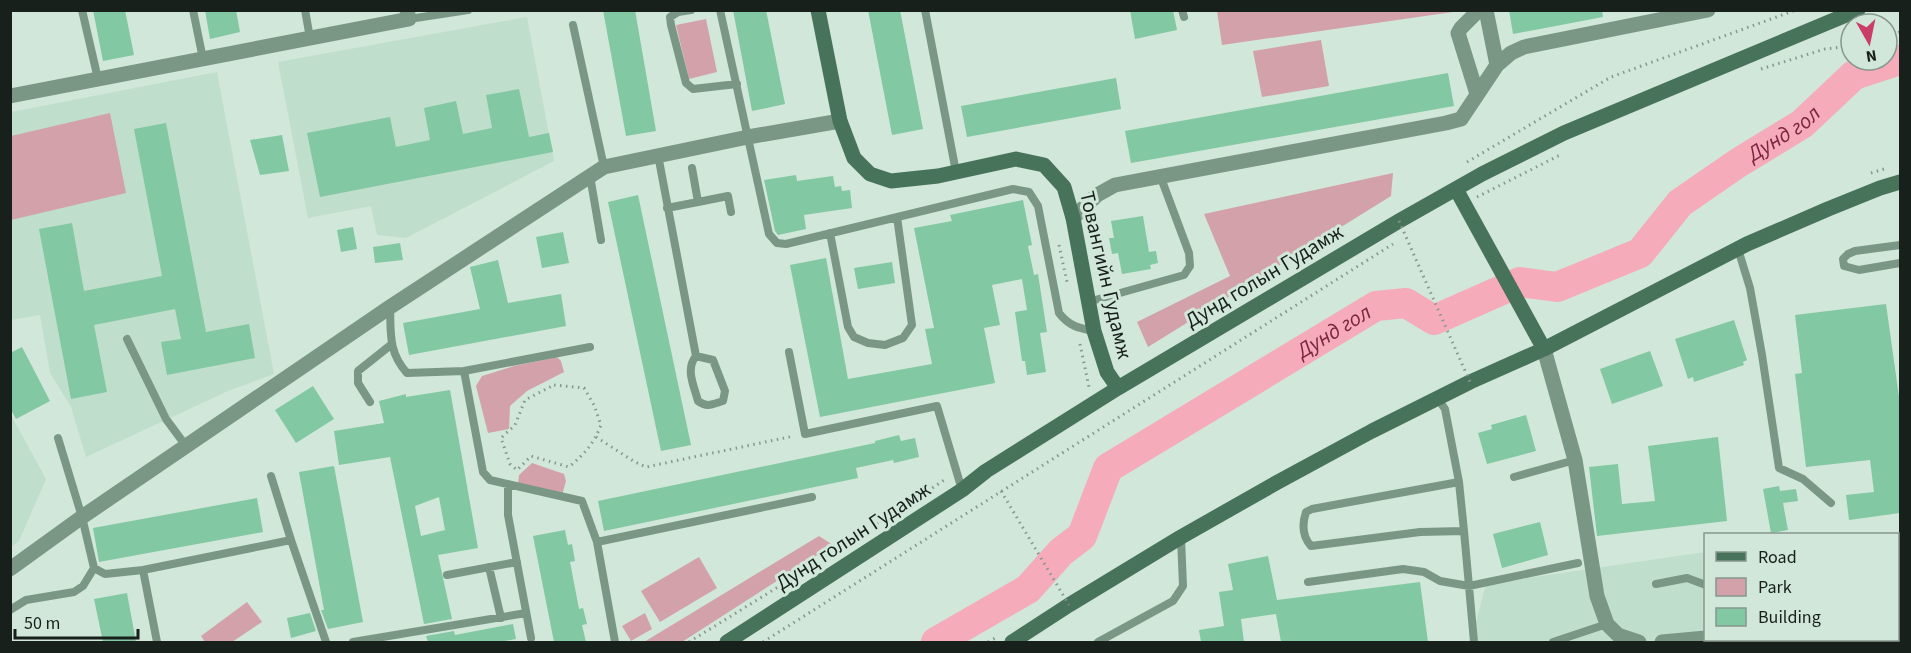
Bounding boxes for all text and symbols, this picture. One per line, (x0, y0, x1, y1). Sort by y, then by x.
north arrow (1839, 12, 1899, 72)
text: N (1864, 44, 1878, 68)
water label: Дунд гол (1739, 98, 1828, 171)
street label: Товангийн Гудамж (1072, 188, 1140, 362)
street label: Дунд голын Гудамж (1180, 219, 1348, 333)
water label: Дунд гол (1292, 300, 1376, 364)
street label: Дунд голын Гудамж (769, 474, 937, 598)
legend (1704, 533, 1899, 641)
text: Road (1758, 545, 1797, 570)
text: Park (1758, 575, 1792, 600)
scale bar (15, 602, 138, 640)
text: Building (1758, 605, 1821, 630)
text: 50 m (24, 611, 60, 636)

